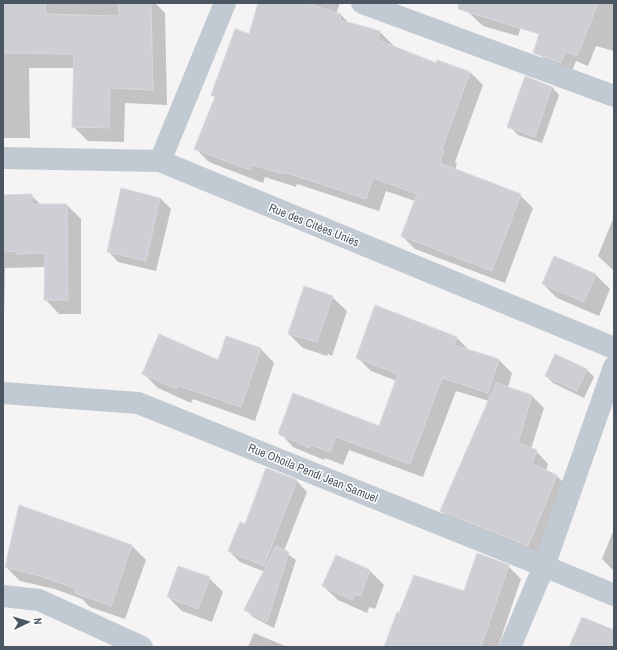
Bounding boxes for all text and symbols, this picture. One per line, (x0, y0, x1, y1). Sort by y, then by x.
street label: Rue des Citées Unies (266, 200, 362, 250)
street label: Rue Ohoila Pendi Jean Samuel (246, 440, 380, 506)
north arrow (8, 602, 48, 642)
text: N (31, 617, 45, 625)

